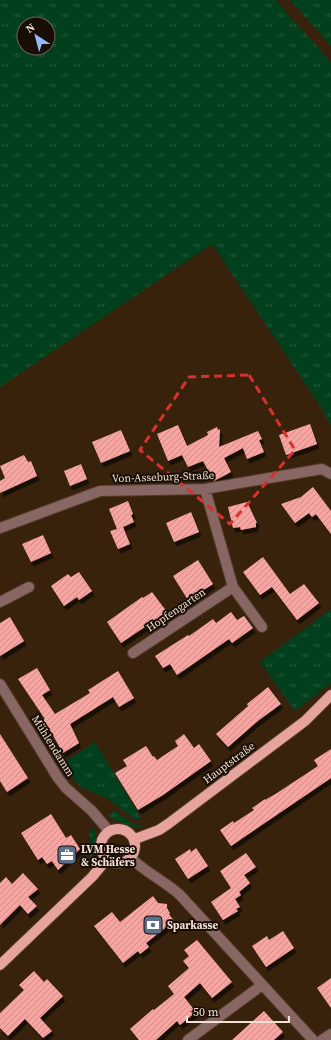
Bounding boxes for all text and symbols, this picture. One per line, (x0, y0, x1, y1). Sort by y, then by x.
north arrow (16, 16, 56, 56)
text: N (23, 20, 38, 37)
street label: Von-Asseburg-Straße (112, 468, 215, 486)
street label: Hopfengarten (143, 584, 209, 635)
street label: Mühlendamm (28, 712, 78, 780)
street label: Hauptstraße (200, 738, 258, 787)
place label: LVM Hesse & Schäfers (81, 842, 136, 870)
office icon: LVM Hesse & Schäfers (56, 844, 78, 866)
bank icon: Sparkasse (142, 914, 164, 936)
place label: Sparkasse (167, 918, 219, 933)
scale bar (187, 998, 289, 1024)
text: 50 m (193, 1004, 219, 1020)

